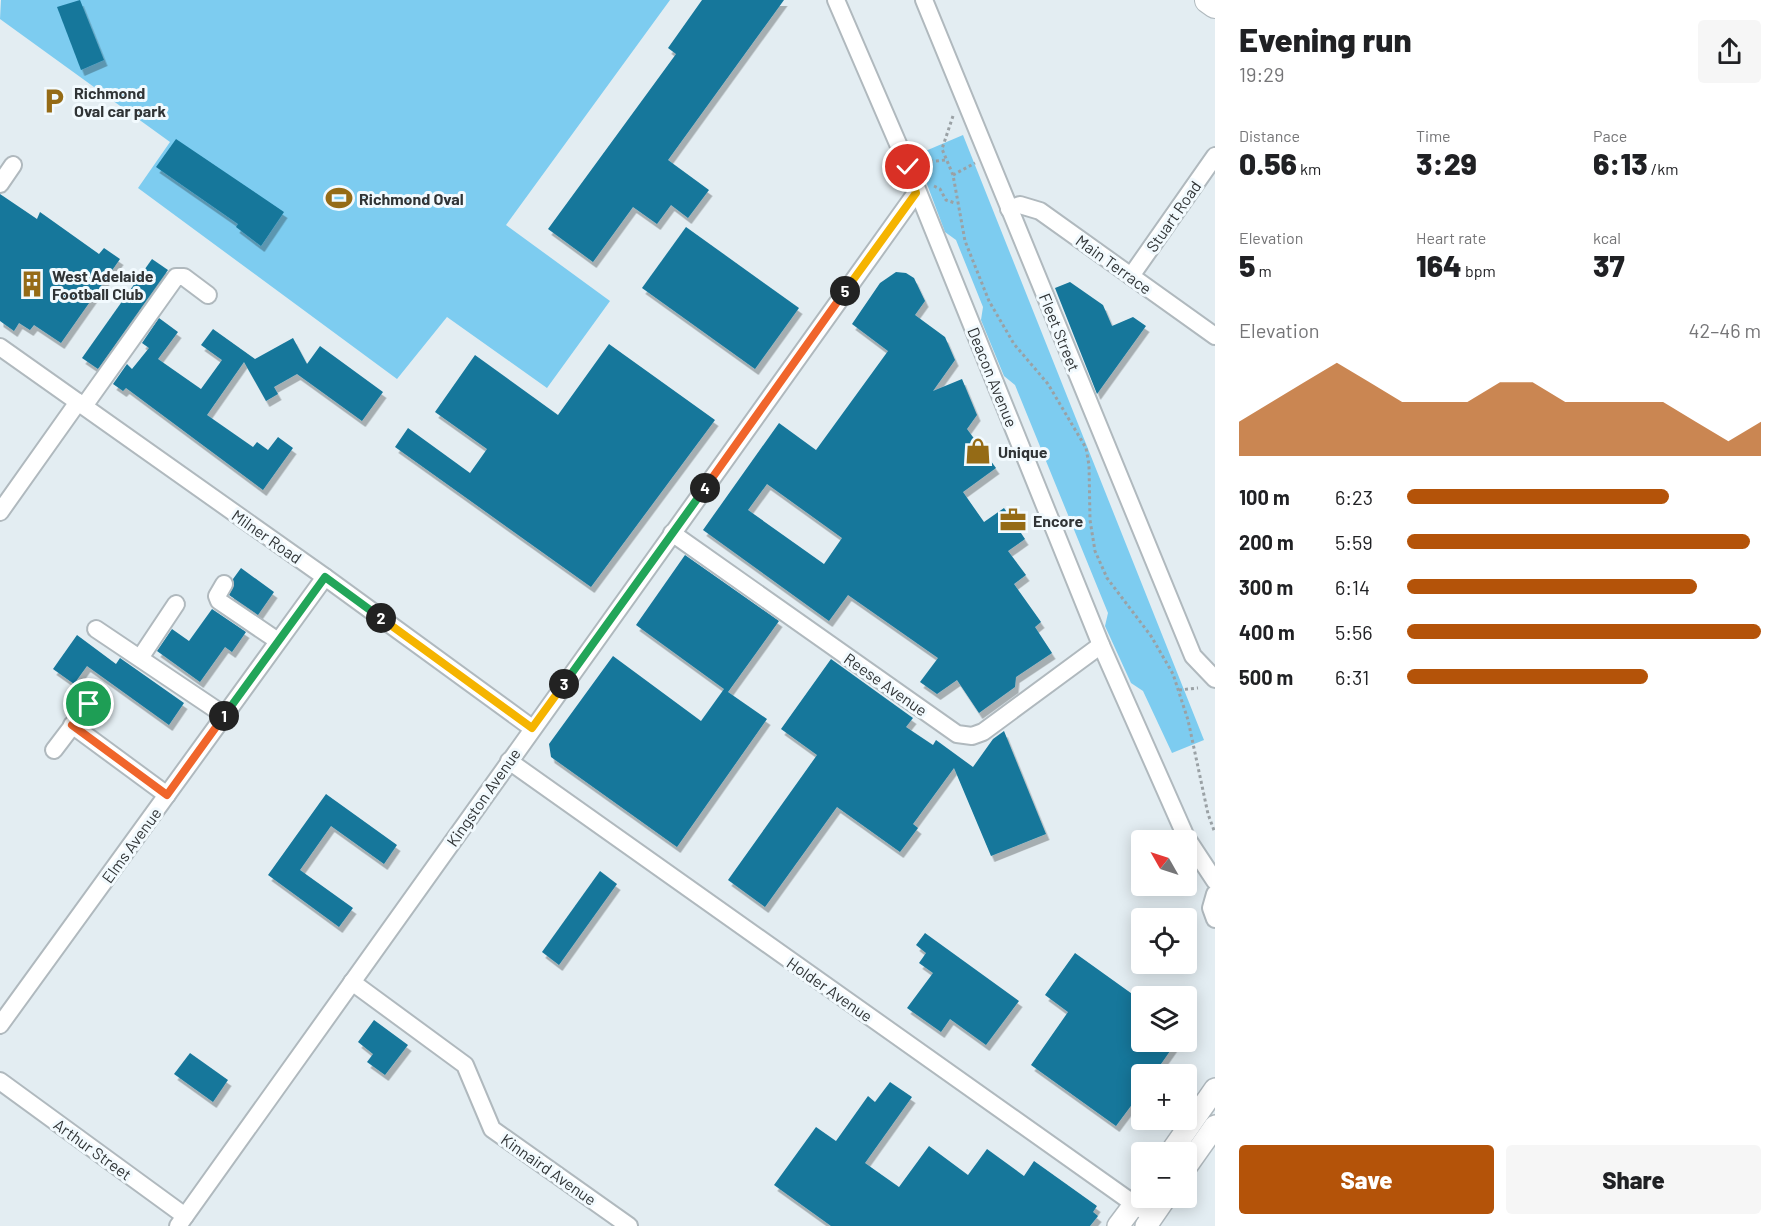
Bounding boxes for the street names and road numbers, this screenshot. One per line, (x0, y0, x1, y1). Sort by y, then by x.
street label: Stuart Road (1142, 177, 1204, 255)
street label: Main Terrace (1073, 230, 1155, 298)
street label: Fleet Street (1036, 290, 1084, 374)
street label: Deacon Avenue (964, 324, 1022, 430)
street label: Milner Road (229, 505, 305, 567)
street label: Reese Avenue (841, 648, 931, 720)
street label: Kingston Avenue (442, 744, 524, 850)
street label: Elms Avenue (97, 804, 165, 886)
street label: Holder Avenue (784, 953, 876, 1025)
street label: Arthur Street (50, 1114, 136, 1184)
street label: Kinnaird Avenue (498, 1129, 600, 1209)

